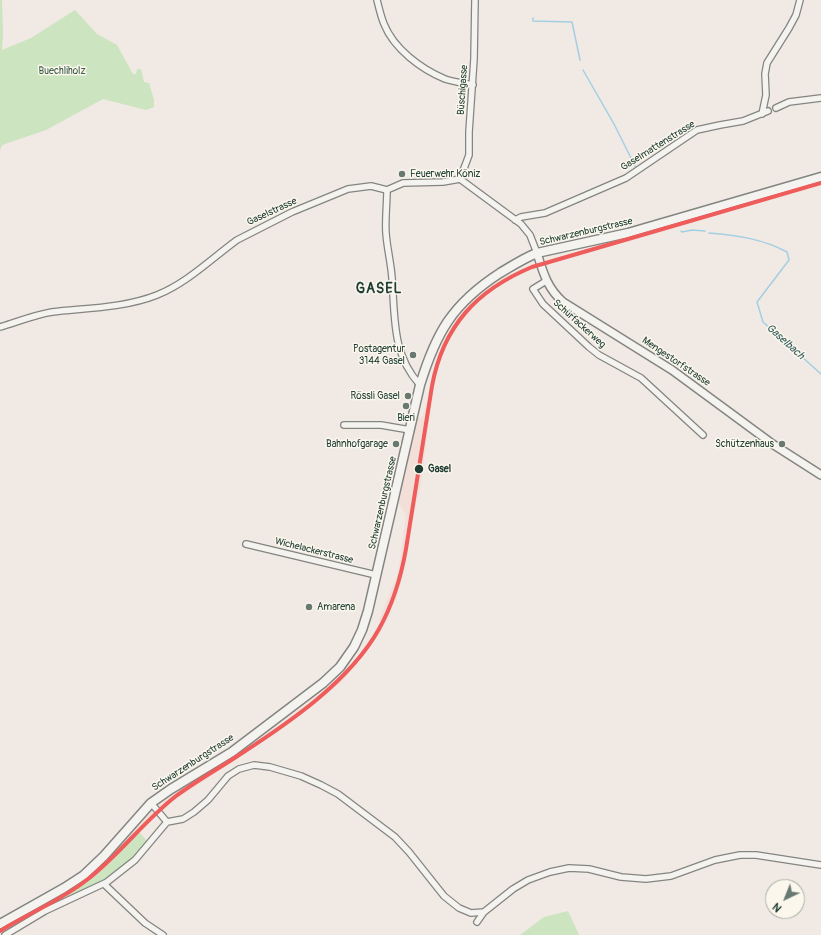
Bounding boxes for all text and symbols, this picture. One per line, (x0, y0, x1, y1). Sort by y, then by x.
street label: Büschigasse (455, 64, 471, 116)
park label: Buechliholz (38, 65, 86, 77)
street label: Gaselmattenstrasse (619, 118, 697, 174)
place label: Feuerwehr Köniz (410, 168, 480, 180)
marker: Feuerwehr Köniz (397, 169, 407, 179)
street label: Gaselstrasse (245, 195, 299, 229)
street label: Schwarzenburgstrasse (538, 215, 634, 249)
district label: GASEL (356, 281, 402, 297)
street label: Schürfackerweg (550, 297, 608, 351)
water label: Gaselbach (763, 321, 807, 363)
street label: Mengestorfstrasse (640, 335, 712, 389)
place label: Postagentur 3144 Gasel (353, 343, 405, 366)
marker: Postagentur 3144 Gasel (408, 350, 418, 360)
place label: Rössli Gasel (350, 390, 400, 402)
marker: Rössli Gasel (403, 391, 413, 401)
marker: Bieri (401, 401, 411, 411)
place label: Bieri (397, 412, 415, 424)
place label: Bahnhofgarage (326, 438, 388, 450)
place label: Schützenhaus (715, 438, 774, 450)
marker: Bahnhofgarage (391, 439, 401, 449)
marker: Schützenhaus (777, 439, 787, 449)
street label: Schwarzenburgstrasse (366, 455, 400, 551)
marker: Gasel (413, 463, 425, 475)
place label: Gasel (428, 463, 451, 475)
street label: Wichelackerstrasse (274, 535, 354, 567)
place label: Amarena (317, 601, 355, 613)
marker: Amarena (304, 602, 314, 612)
street label: Schwarzenburgstrasse (150, 732, 236, 794)
north arrow (765, 879, 805, 919)
text: N (770, 900, 784, 915)

